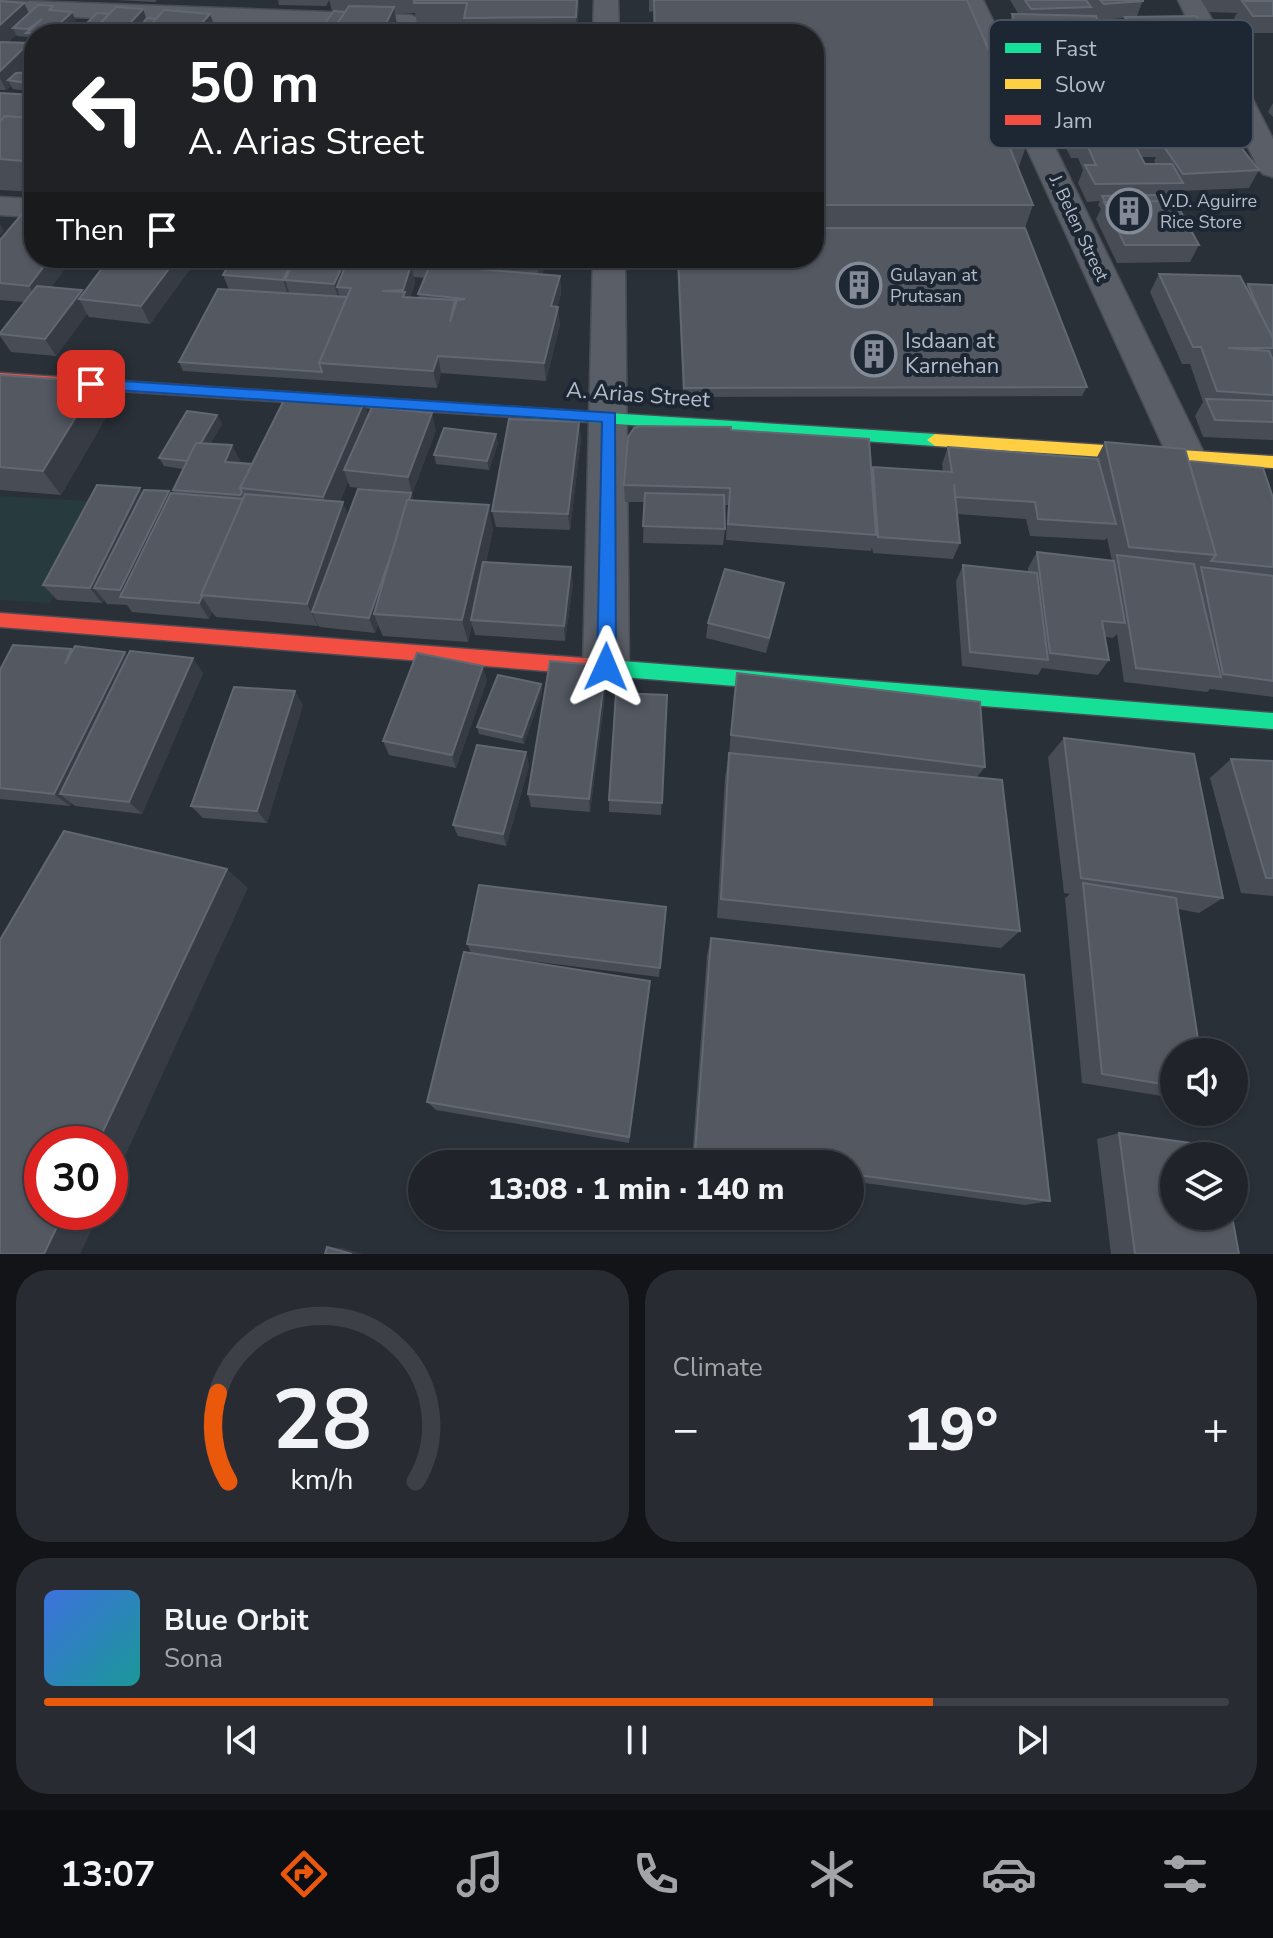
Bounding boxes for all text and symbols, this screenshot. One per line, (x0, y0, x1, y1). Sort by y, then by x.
legend (989, 20, 1253, 148)
text: Fast (1055, 34, 1097, 64)
text: 50 m (188, 45, 319, 122)
icon: left (56, 56, 160, 160)
text: Slow (1055, 70, 1106, 100)
text: Jam (1054, 106, 1093, 136)
text: A. Arias Street (188, 118, 424, 167)
street label: J. Belen Street (1043, 170, 1114, 286)
building icon: V.D. Aguirre Rice Store (1105, 187, 1153, 235)
place label: V.D. Aguirre Rice Store (1159, 189, 1257, 234)
icon: arrive (140, 208, 184, 252)
text: Then (56, 210, 124, 251)
building icon: Gulayan at Prutasan (835, 261, 883, 309)
place label: Gulayan at Prutasan (890, 263, 978, 308)
place label: Isdaan at Karnehan (905, 326, 999, 381)
building icon: Isdaan at Karnehan (850, 330, 898, 378)
pin (57, 350, 125, 418)
icon: arrive (69, 362, 113, 406)
street label: A. Arias Street (565, 375, 711, 415)
position arrow (564, 625, 648, 709)
map controls (1160, 1038, 1248, 1230)
button: sound (1160, 1038, 1248, 1126)
speed limit sign: 30 (24, 1126, 128, 1230)
button: layers (1160, 1142, 1248, 1230)
text: 13:08 · 1 min · 140 m (488, 1169, 784, 1210)
text: Climate (673, 1350, 763, 1385)
text: 28 (272, 1364, 372, 1477)
text: 19° (903, 1389, 998, 1471)
text: − (673, 1400, 699, 1460)
text: + (1203, 1400, 1229, 1460)
text: km/h (291, 1460, 354, 1499)
text: Blue Orbit (164, 1600, 308, 1641)
text: Sona (164, 1641, 223, 1676)
icon: previous (220, 1718, 264, 1762)
icon: pause (615, 1718, 659, 1762)
icon: next (1010, 1718, 1054, 1762)
icon: directions (276, 1846, 332, 1902)
icon: music (452, 1846, 508, 1902)
icon: phone (628, 1846, 684, 1902)
icon: climate (804, 1846, 860, 1902)
icon: car (981, 1846, 1037, 1902)
icon: filters (1157, 1846, 1213, 1902)
text: 13:07 (60, 1850, 155, 1899)

